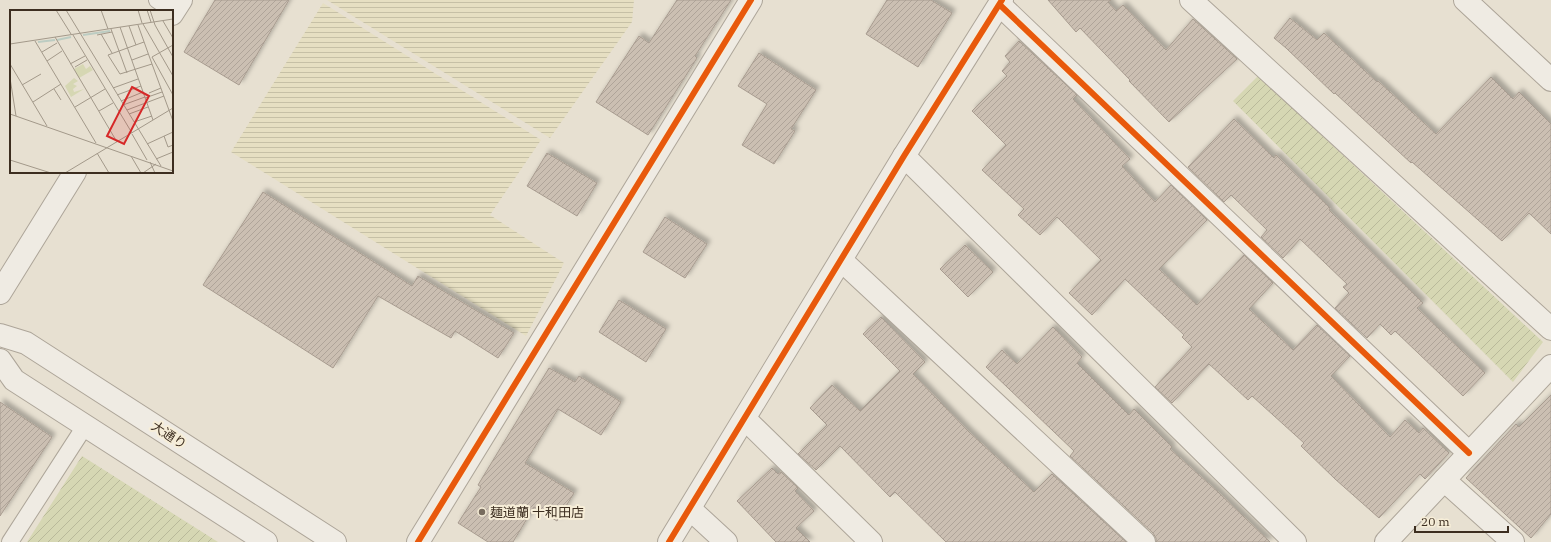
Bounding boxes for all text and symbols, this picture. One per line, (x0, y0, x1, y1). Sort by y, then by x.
inset map (10, 10, 173, 173)
street label: 大通り (148, 417, 190, 453)
place label: 麺道蘭 十和田店 (490, 504, 584, 521)
marker: 麺道蘭 十和田店 (477, 507, 487, 517)
scale bar (1415, 508, 1508, 534)
text: 20 m (1421, 514, 1450, 529)

